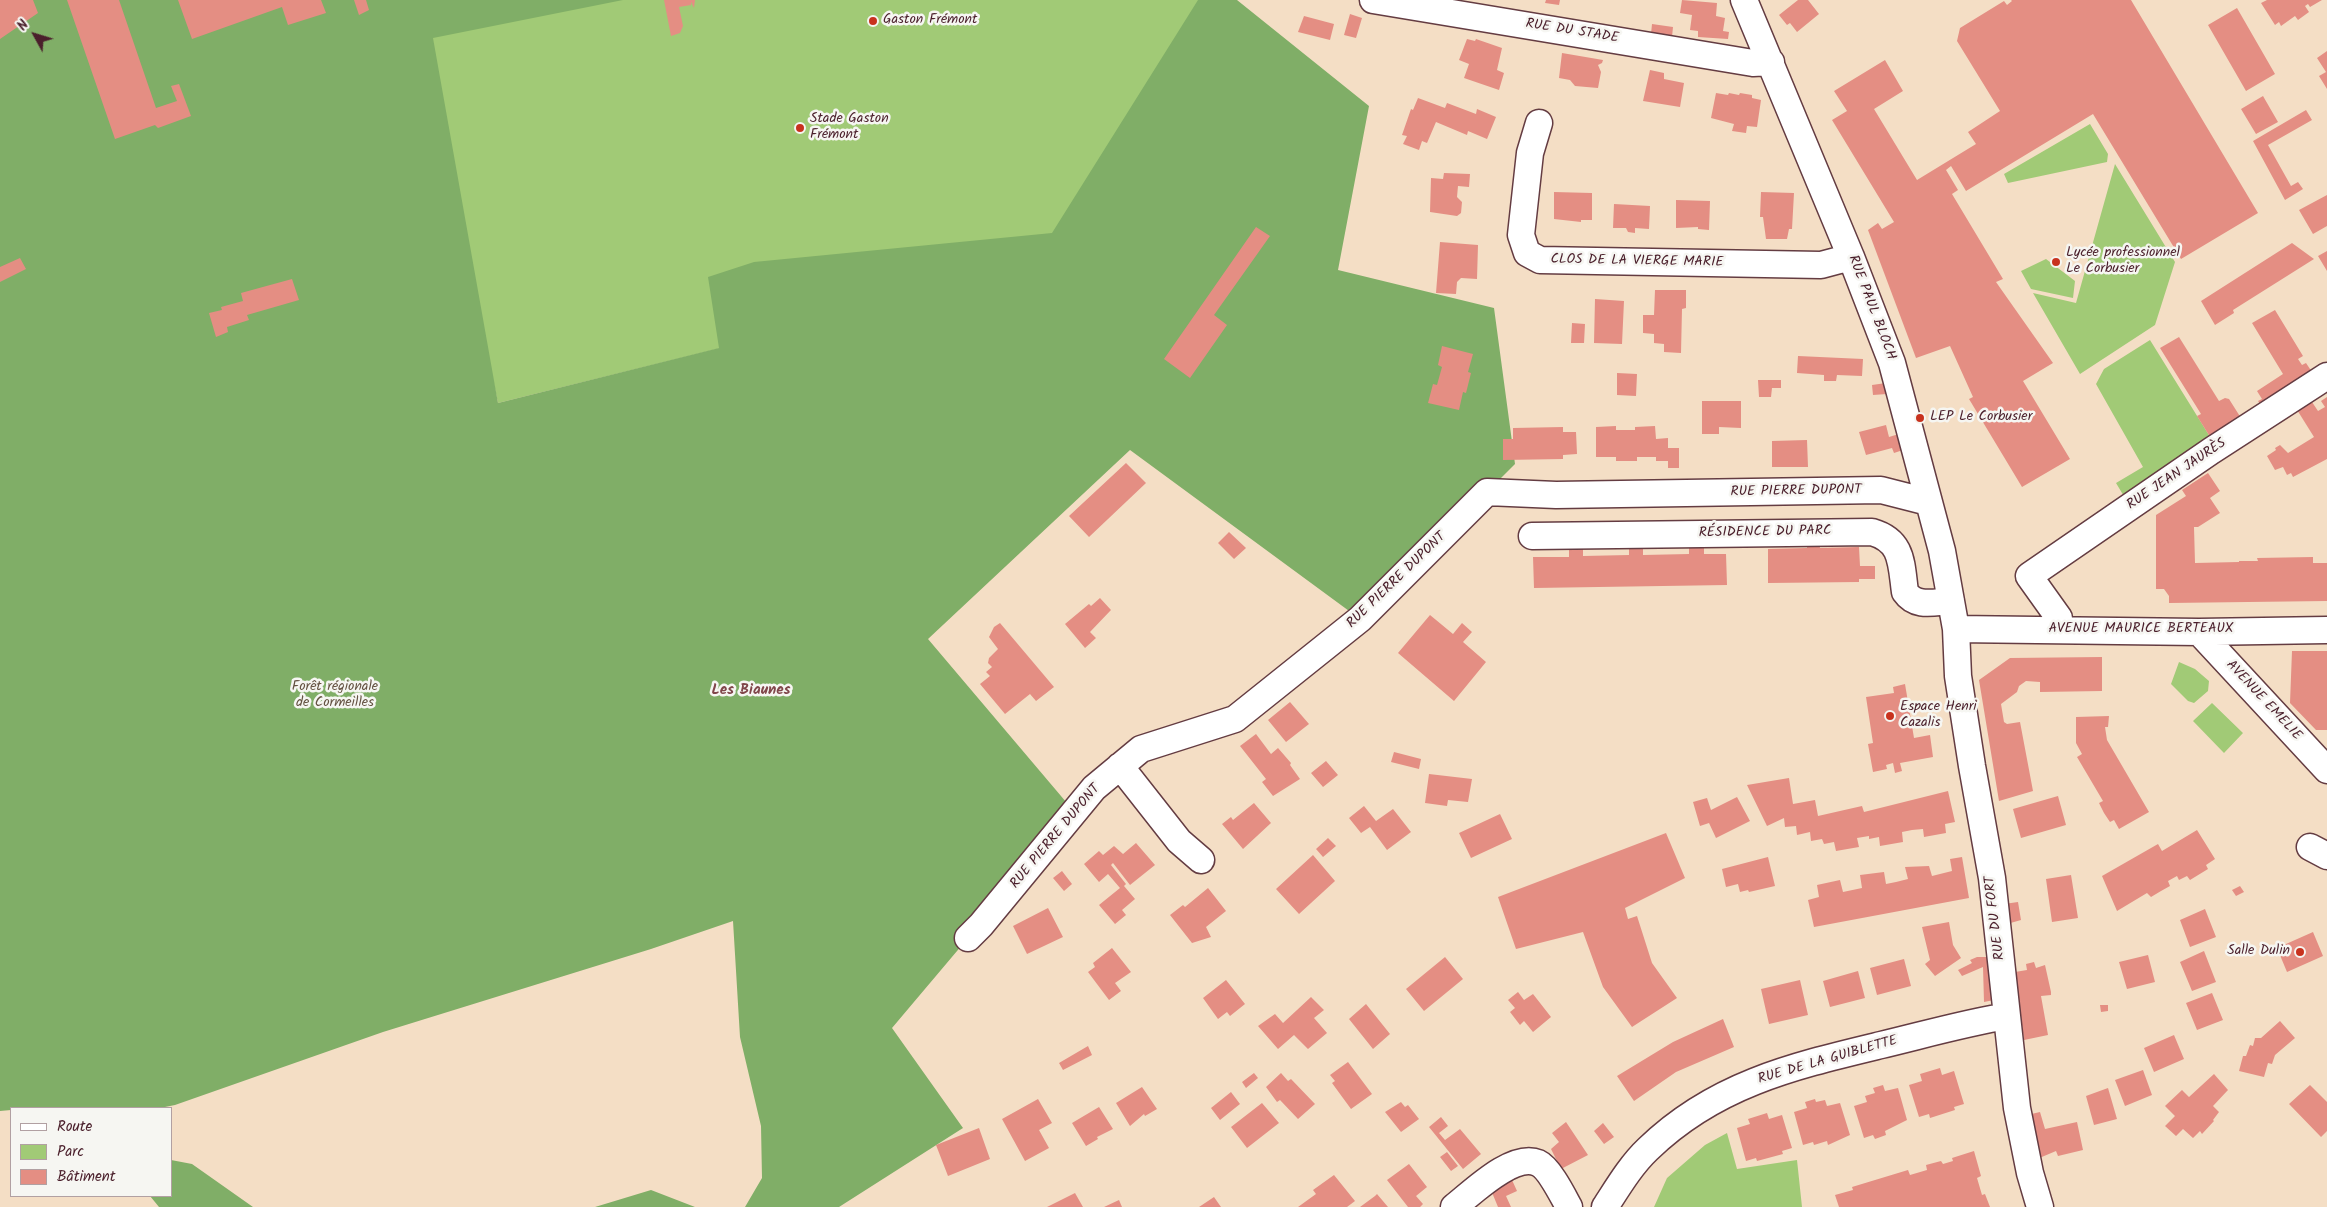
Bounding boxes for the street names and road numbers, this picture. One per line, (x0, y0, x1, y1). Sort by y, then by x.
street label: RUE DU STADE (1524, 16, 1620, 48)
street label: CLOS DE LA VIERGE MARIE (1550, 252, 1724, 272)
street label: RUE PAUL BLOCH (1843, 253, 1899, 363)
street label: RUE JEAN JAURÈS (2124, 436, 2230, 514)
street label: RUE PIERRE DUPONT (1730, 482, 1862, 502)
street label: RÉSIDENCE DU PARC (1699, 523, 1831, 543)
street label: RUE PIERRE DUPONT (1344, 529, 1450, 633)
street label: AVENUE MAURICE BERTEAUX (2048, 622, 2234, 638)
street label: AVENUE EMELIE (2222, 657, 2304, 745)
street label: RUE PIERRE DUPONT (1007, 781, 1105, 893)
street label: RUE DU FORT (1982, 875, 2010, 961)
street label: RUE DE LA GUIBLETTE (1756, 1033, 1900, 1089)

